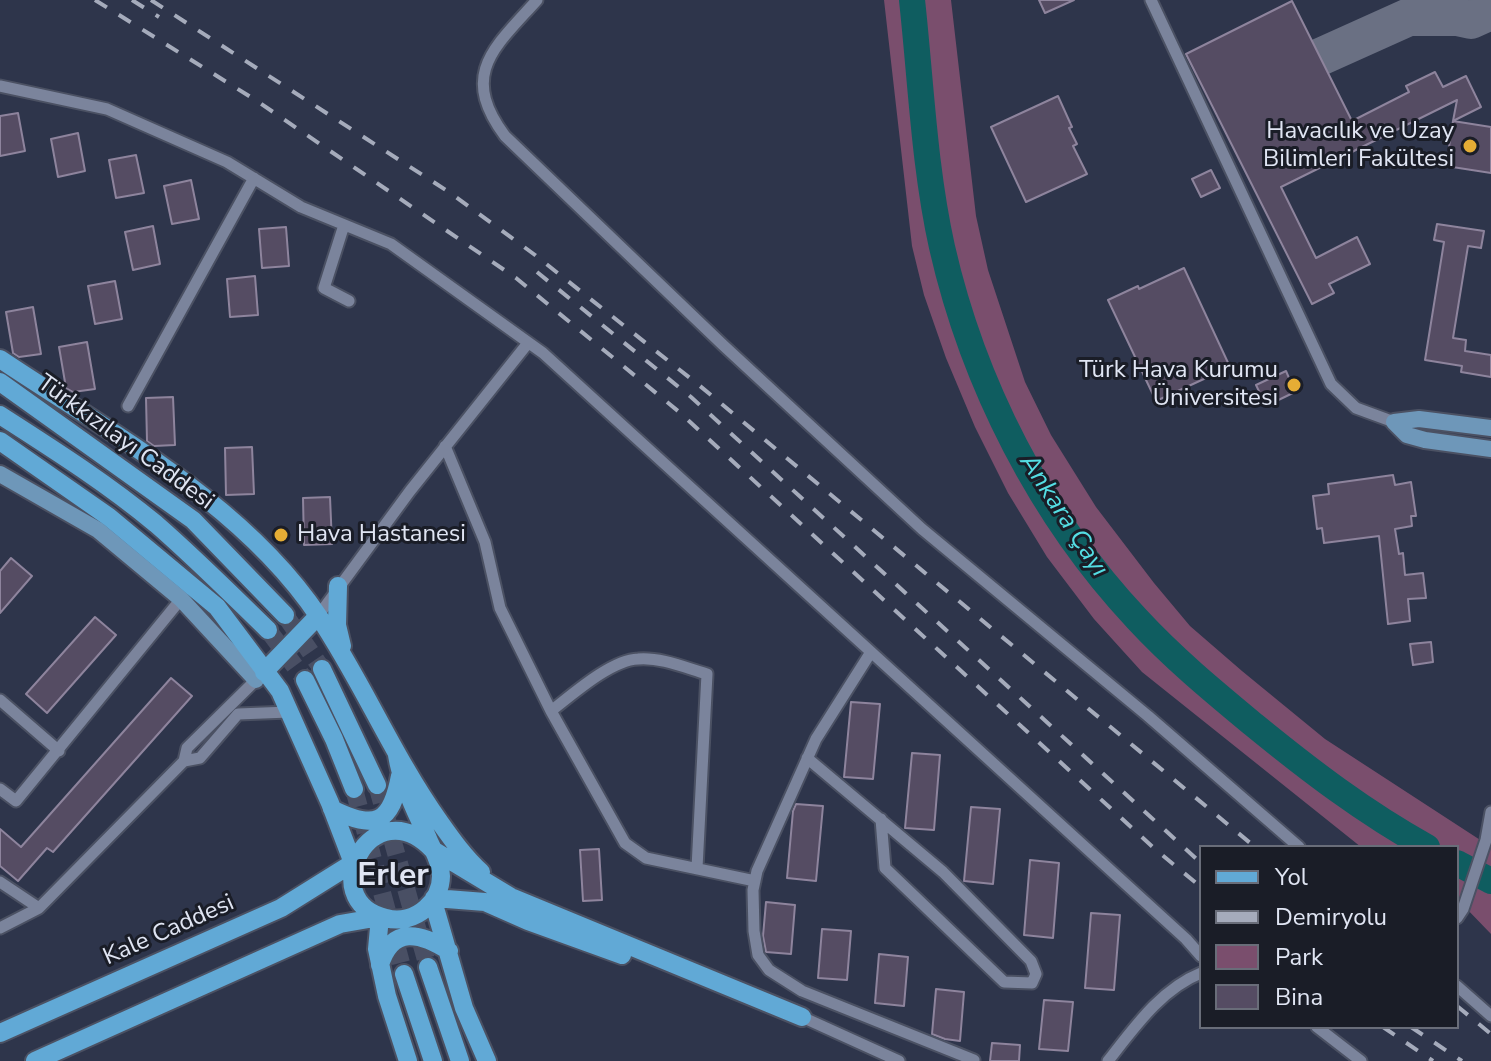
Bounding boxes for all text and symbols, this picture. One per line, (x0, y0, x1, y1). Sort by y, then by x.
place label: Havacılık ve Uzay Bilimleri Fakültesi (1263, 118, 1454, 174)
marker: Havacılık ve Uzay Bilimleri Fakültesi (1461, 137, 1479, 155)
place label: Türk Hava Kurumu Üniversitesi (1079, 357, 1278, 413)
street label: Türkkızılayı Caddesi (31, 369, 219, 517)
marker: Türk Hava Kurumu Üniversitesi (1285, 376, 1303, 394)
water label: Ankara Çayı (1012, 449, 1114, 583)
place label: Hava Hastanesi (297, 521, 466, 549)
marker: Hava Hastanesi (272, 526, 290, 544)
legend (1199, 845, 1459, 1029)
district label: Erler (357, 858, 429, 896)
text: Yol (1275, 861, 1308, 893)
street label: Kale Caddesi (99, 889, 239, 973)
text: Demiryolu (1275, 901, 1387, 933)
text: Park (1275, 941, 1323, 973)
text: Bina (1275, 981, 1323, 1013)

